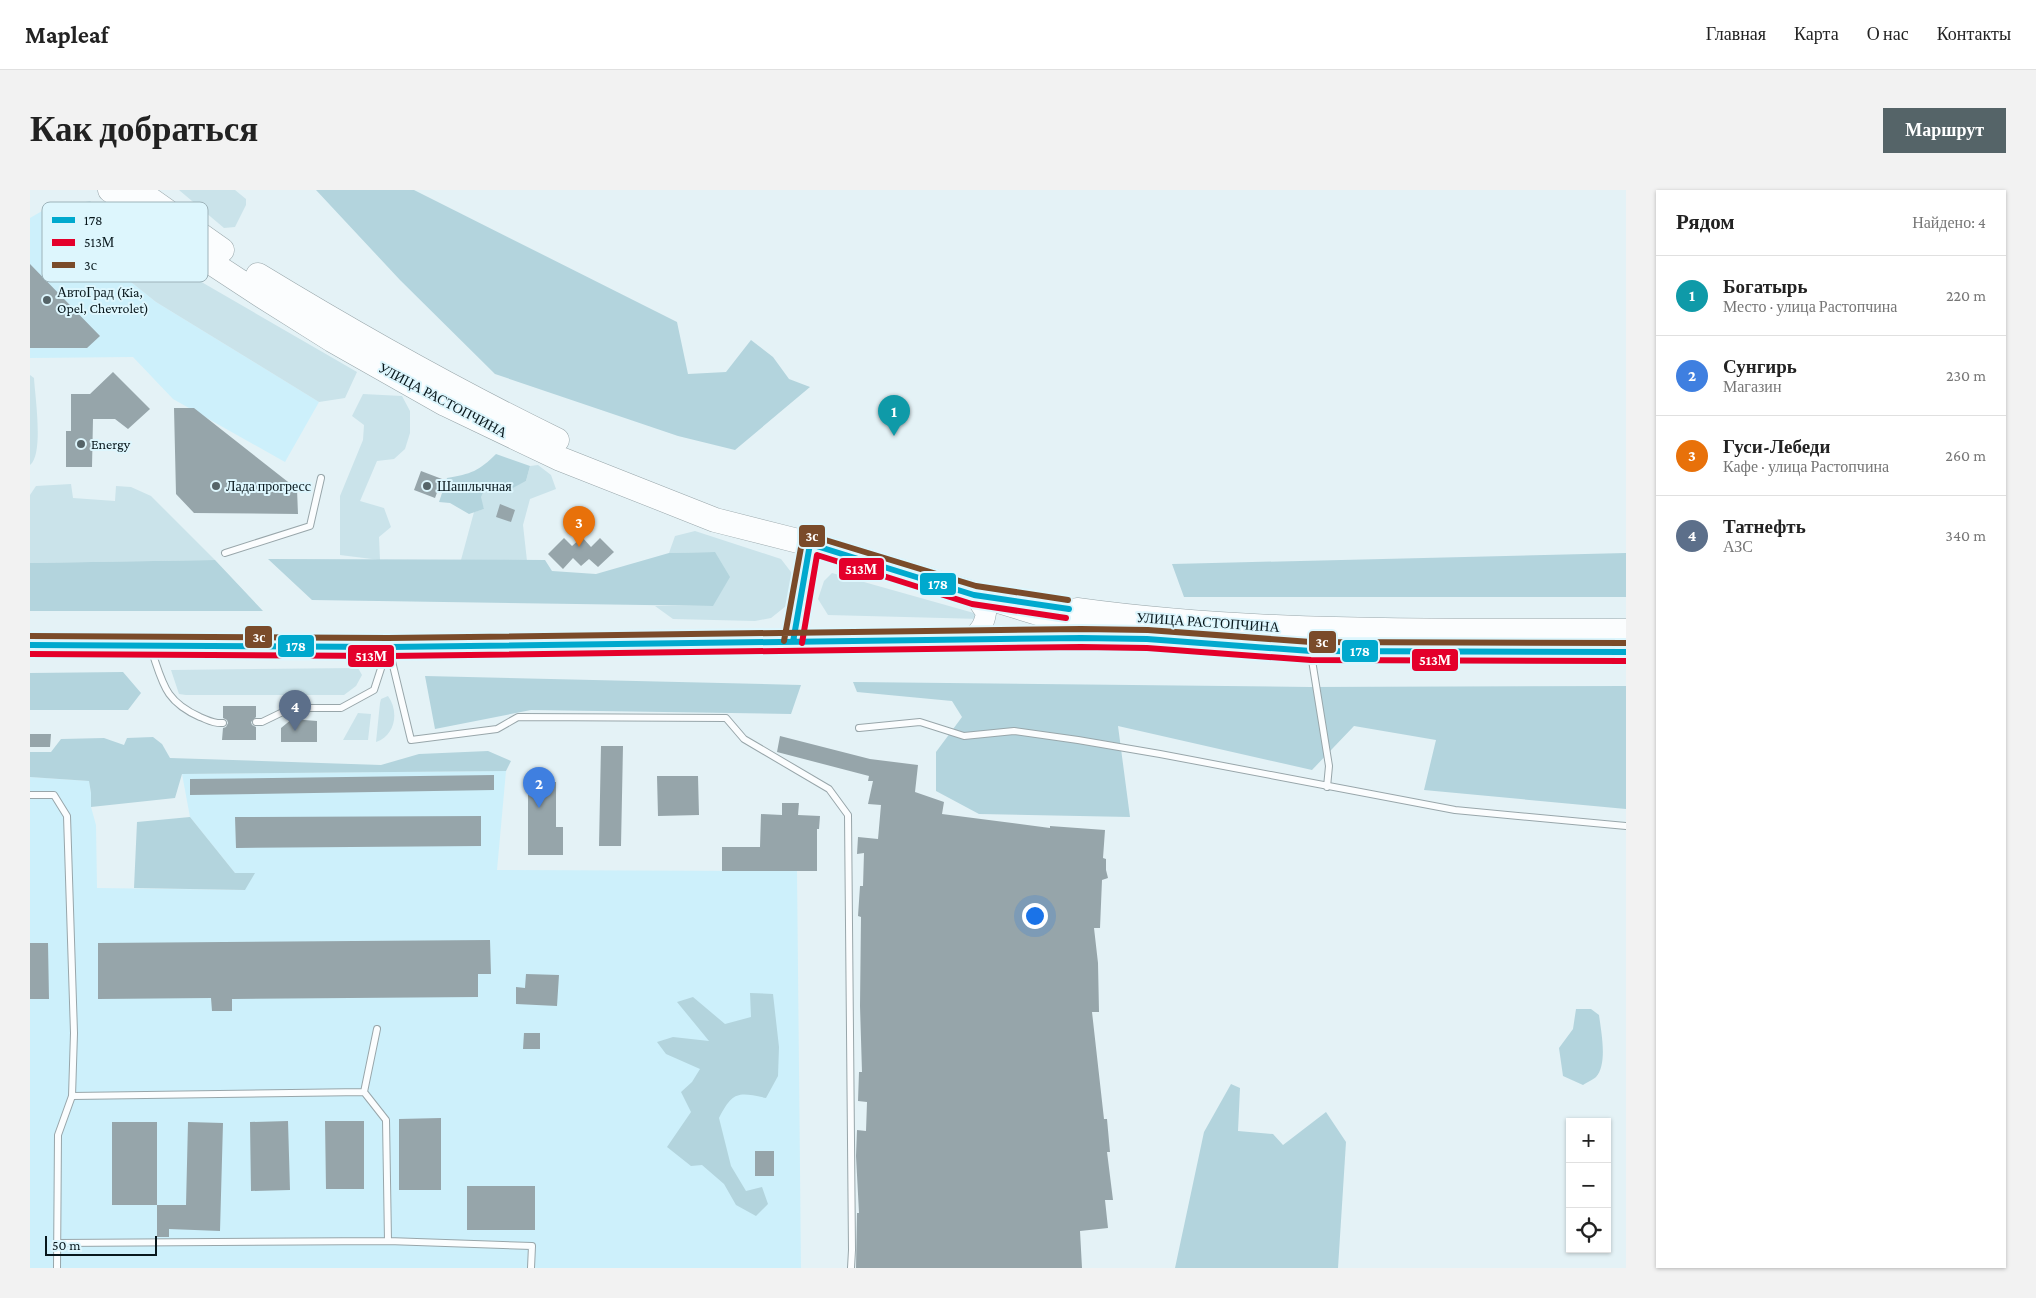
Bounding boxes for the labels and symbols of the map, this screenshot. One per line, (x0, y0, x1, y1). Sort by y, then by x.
legend (42, 202, 208, 282)
text: 178 (84, 212, 103, 228)
text: 513М (84, 234, 115, 250)
text: 3с (84, 257, 97, 273)
place label: АвтоГрад (Kia, Opel, Chevrolet) (57, 284, 149, 317)
marker: АвтоГрад (Kia, Opel, Chevrolet) (41, 294, 53, 306)
street label: УЛИЦА РАСТОПЧИНА (376, 359, 511, 441)
pin: 1 (878, 395, 910, 436)
place label: Energy (91, 436, 131, 452)
marker: Energy (75, 438, 87, 450)
place label: Лада прогресс (226, 478, 311, 494)
place label: Шашлычная (437, 478, 512, 494)
marker: Лада прогресс (210, 480, 222, 492)
marker: Шашлычная (421, 480, 433, 492)
pin: 3 (563, 506, 595, 547)
line badge: 3с (798, 524, 826, 548)
text: 3с (805, 528, 819, 544)
line badge: 513М (838, 557, 885, 581)
text: 513М (845, 561, 877, 577)
line badge: 178 (919, 572, 957, 596)
text: 178 (928, 576, 948, 592)
street label: УЛИЦА РАСТОПЧИНА (1136, 609, 1281, 635)
line badge: 3с (244, 625, 273, 649)
text: 3с (252, 629, 266, 645)
line badge: 3с (1308, 630, 1337, 654)
line badge: 178 (277, 634, 315, 658)
text: 3с (1315, 634, 1329, 650)
text: 178 (286, 638, 306, 654)
line badge: 178 (1341, 639, 1379, 663)
text: 178 (1350, 643, 1370, 659)
line badge: 513М (347, 644, 395, 668)
text: 513М (355, 648, 387, 664)
line badge: 513М (1411, 648, 1459, 672)
text: 513М (1419, 652, 1451, 668)
pin: 4 (279, 690, 311, 731)
pin: 2 (523, 767, 555, 808)
your location (1022, 903, 1048, 929)
scale bar (45, 1233, 158, 1256)

